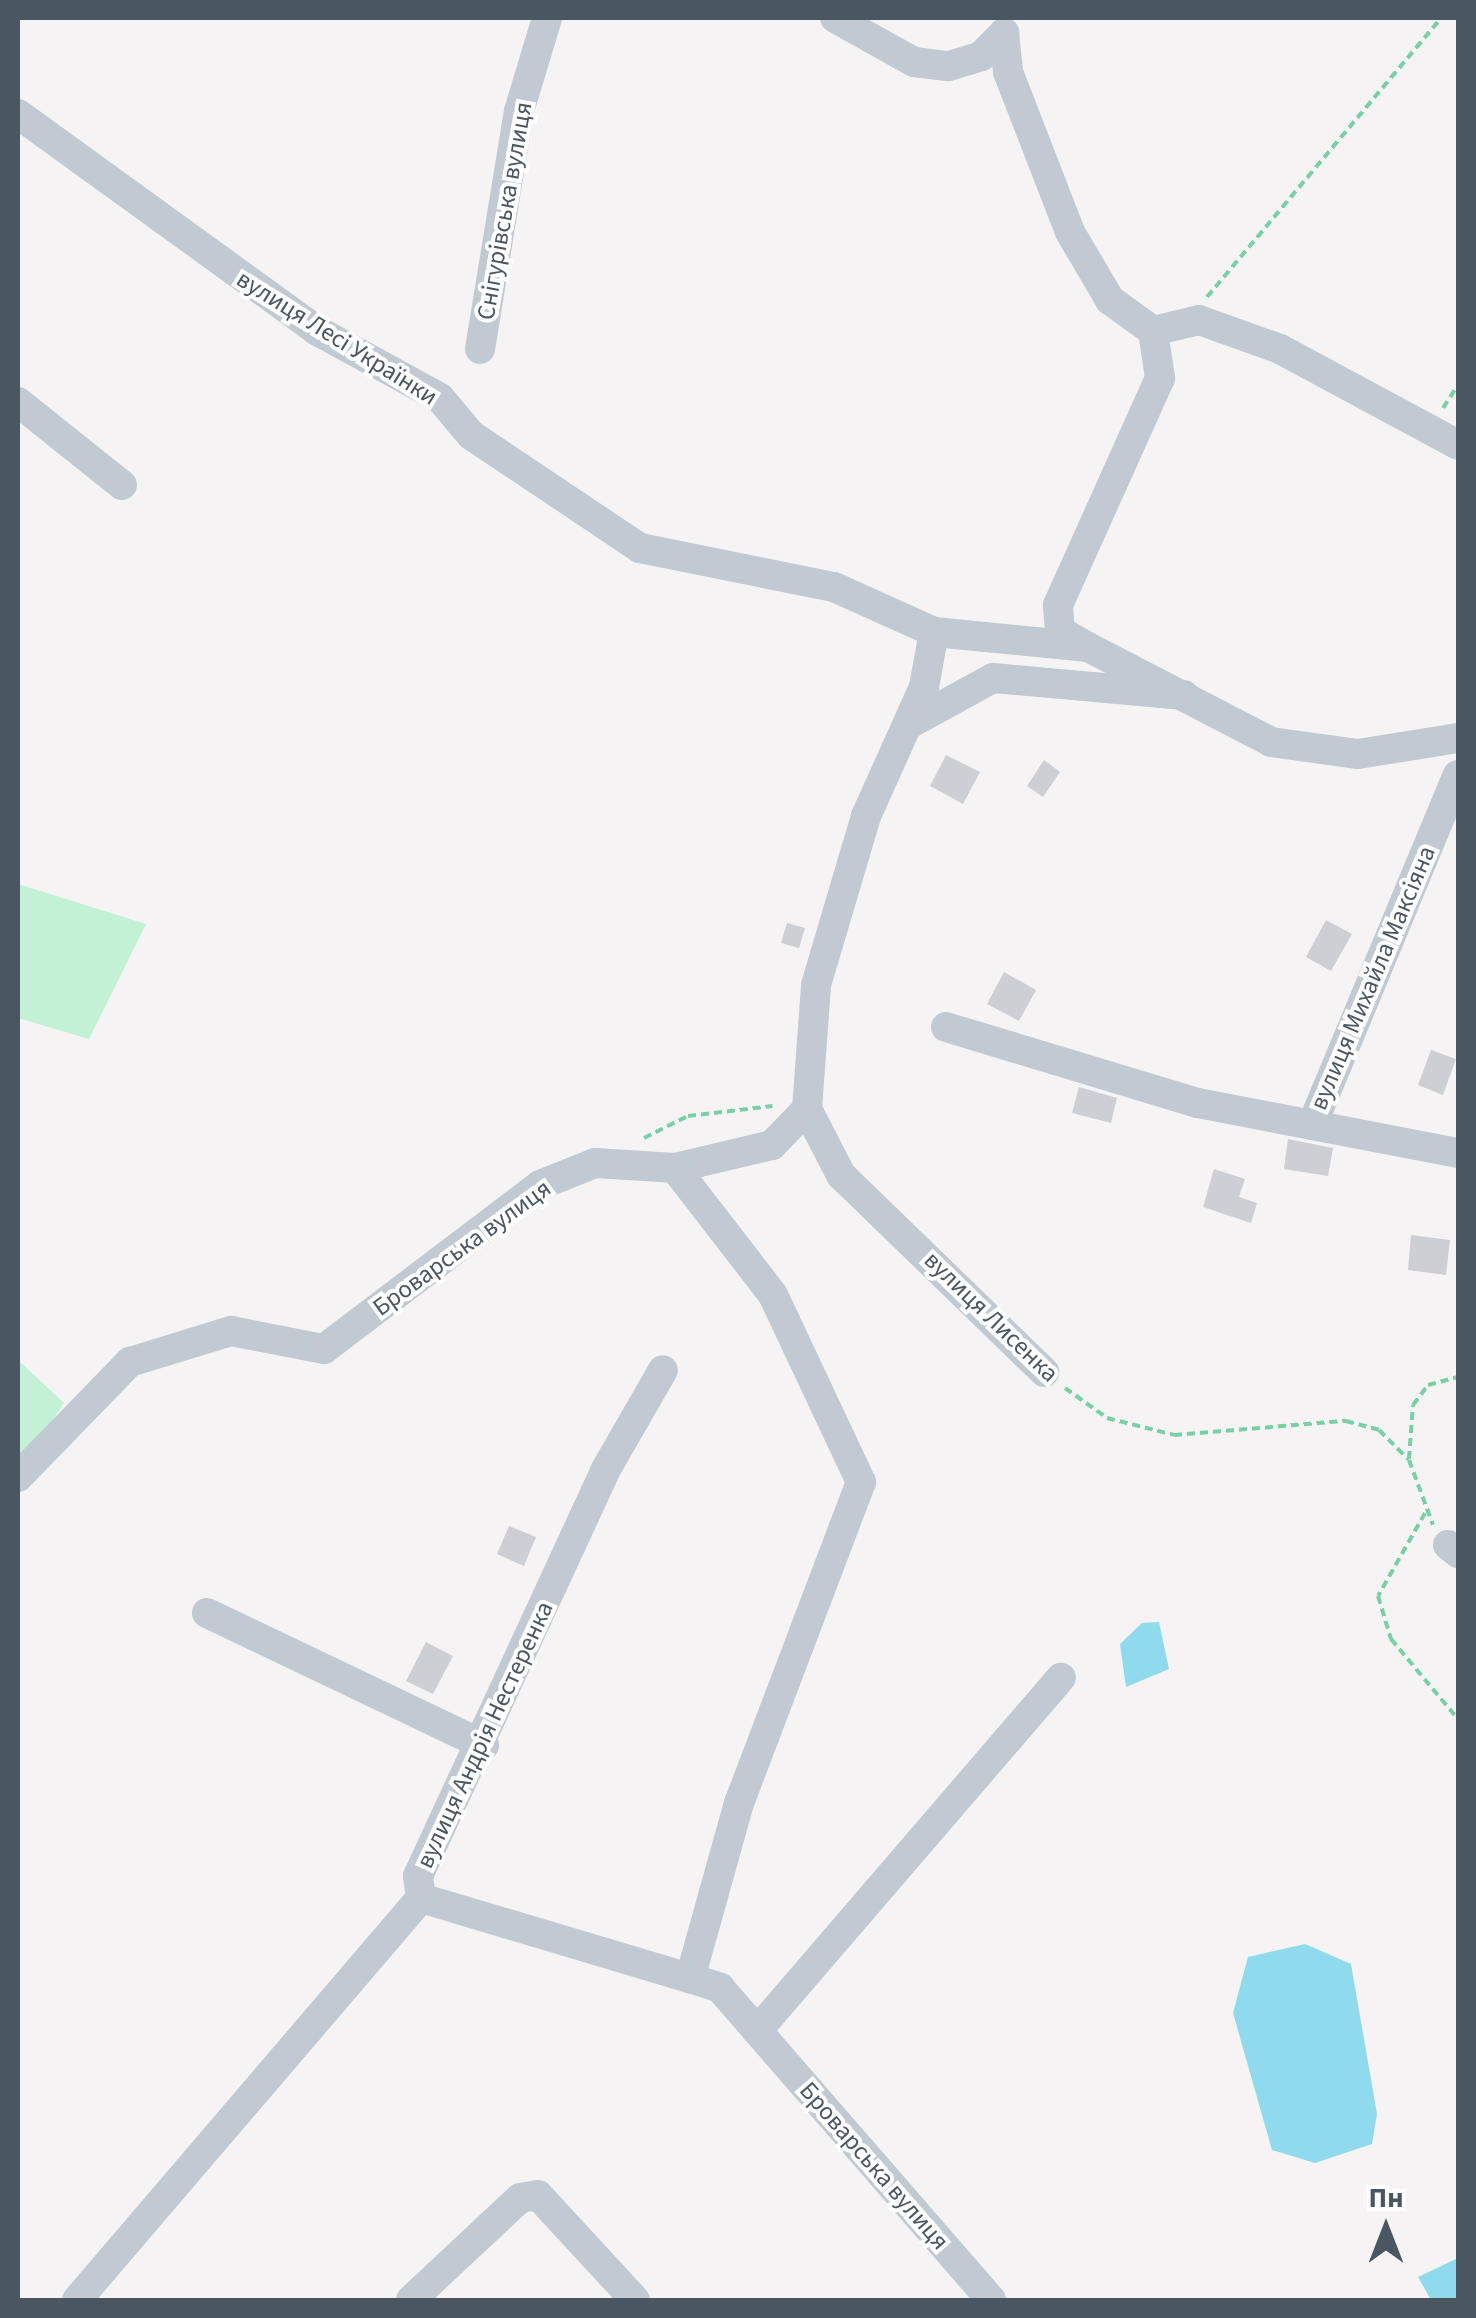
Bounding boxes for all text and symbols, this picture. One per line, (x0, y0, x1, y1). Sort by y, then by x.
street label: Снігурівська вулиця (471, 100, 539, 322)
street label: вулиця Лесі Українки (231, 264, 443, 412)
street label: вулиця Михайла Максіяна (1304, 841, 1442, 1115)
street label: Броварська вулиця (367, 1173, 557, 1323)
street label: вулиця Лисенка (918, 1245, 1064, 1389)
street label: вулиця Андрія Нестеренка (410, 1597, 560, 1873)
street label: Броварська вулиця (793, 2076, 955, 2256)
north arrow (1336, 2178, 1436, 2278)
text: Пн (1369, 2178, 1403, 2218)

